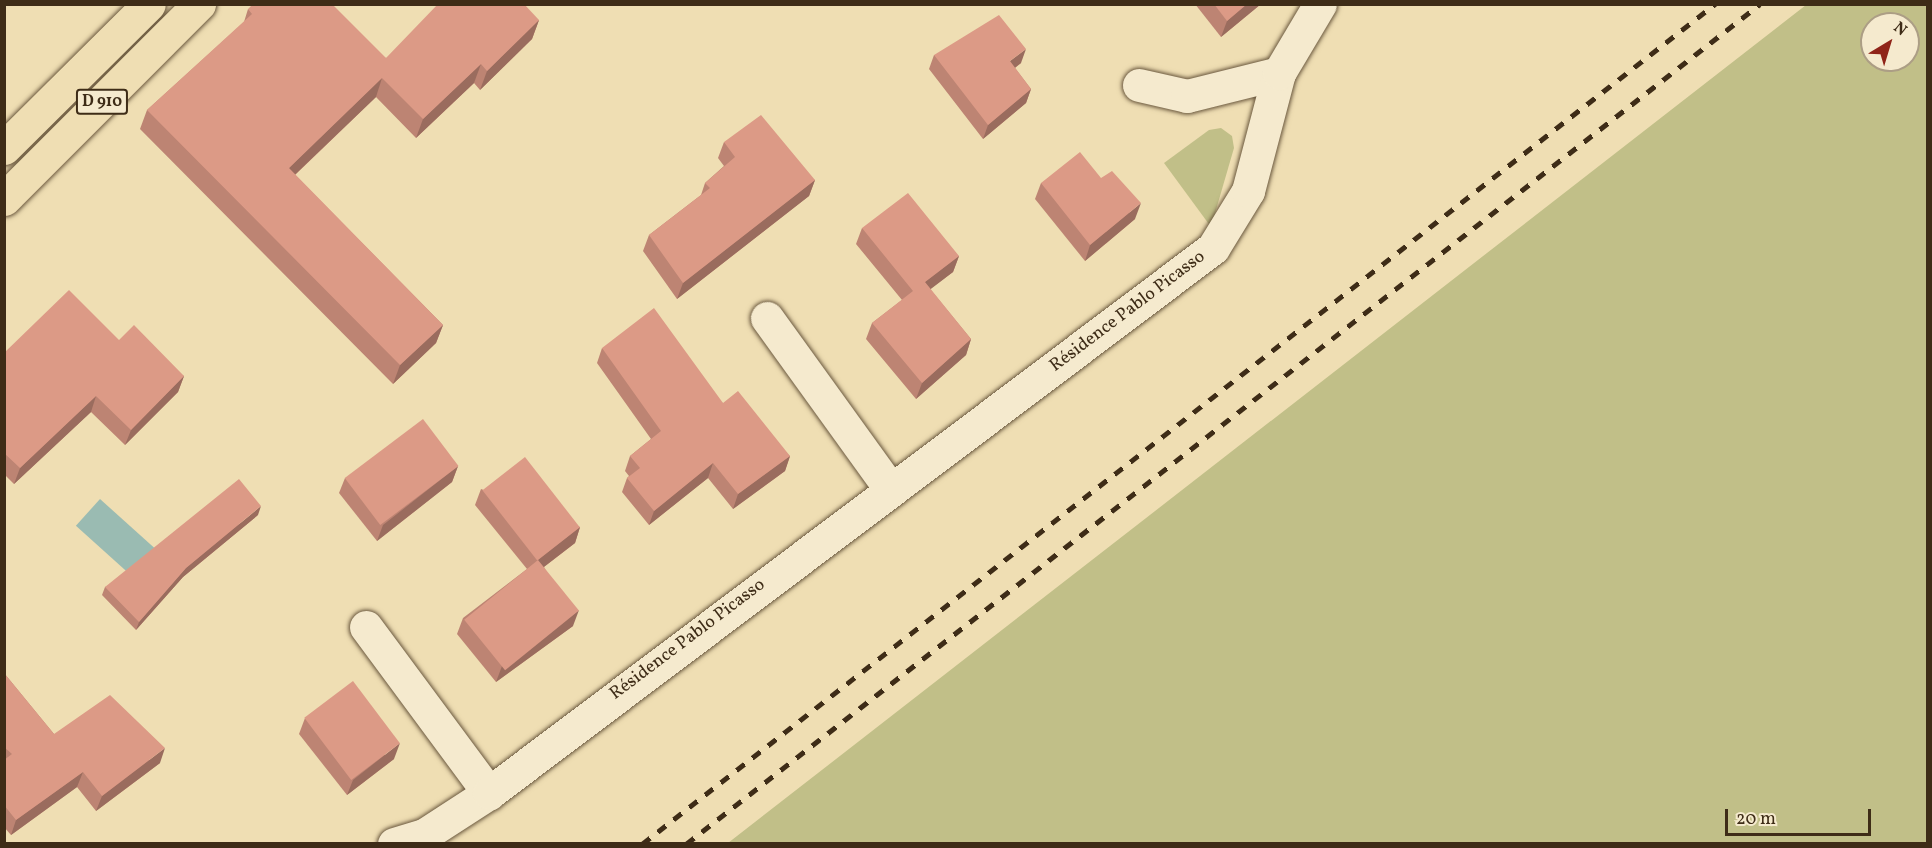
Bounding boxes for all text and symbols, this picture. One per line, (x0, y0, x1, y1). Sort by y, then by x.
north arrow (1860, 12, 1920, 72)
text: N (1888, 17, 1911, 42)
road number: D 910 (75, 89, 129, 115)
street label: Résidence Pablo Picasso (1046, 247, 1210, 377)
street label: Résidence Pablo Picasso (606, 575, 770, 705)
scale bar (1728, 797, 1874, 835)
text: 20 m (1736, 807, 1776, 832)

